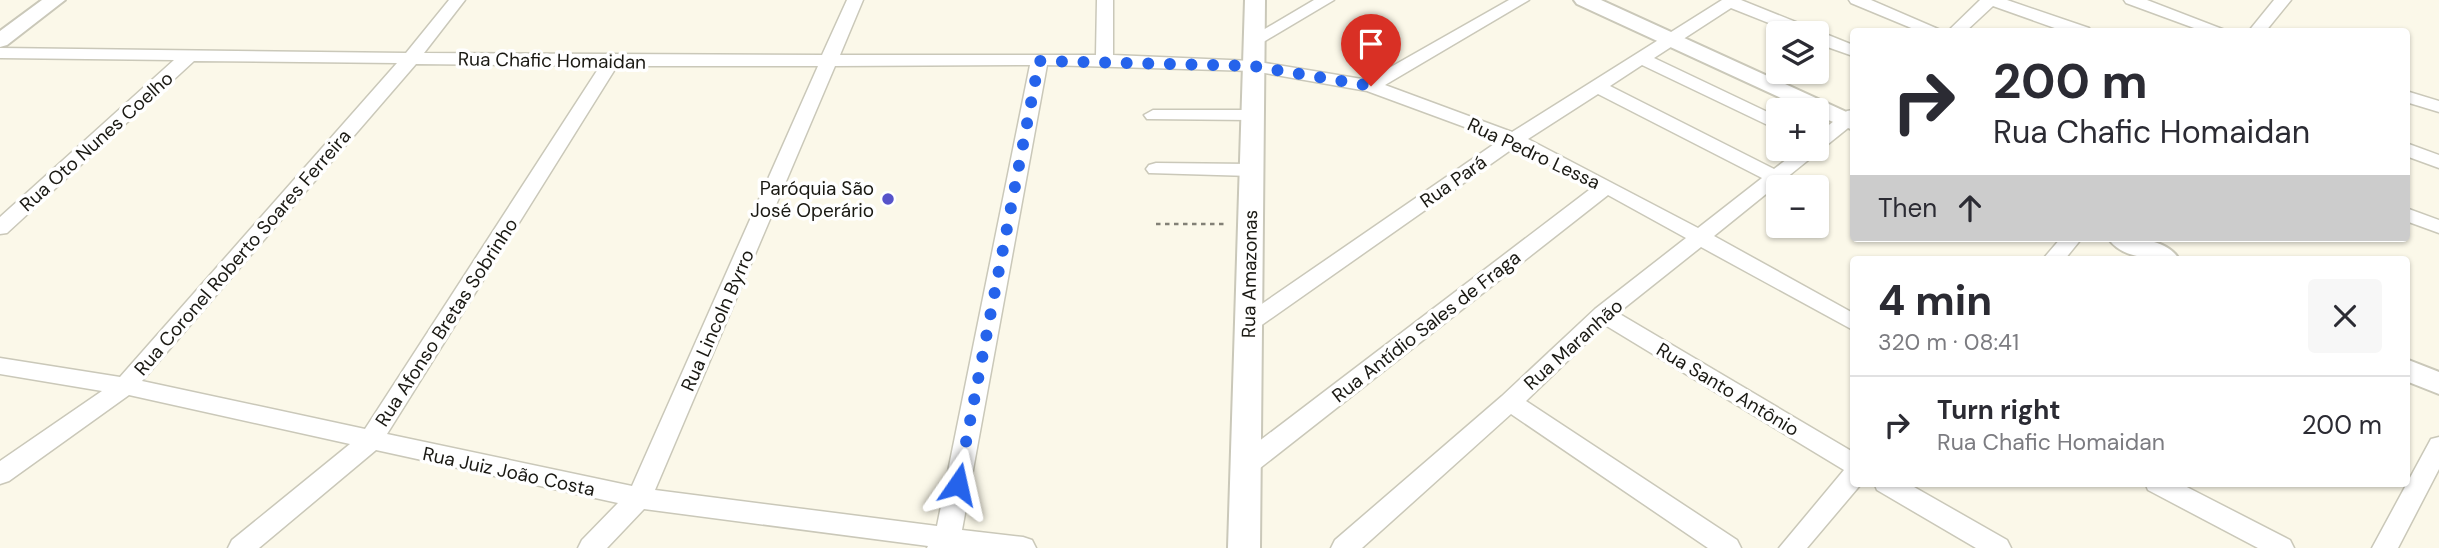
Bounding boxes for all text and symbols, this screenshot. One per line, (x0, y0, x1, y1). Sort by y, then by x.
pin (1341, 14, 1401, 86)
map controls (1766, 21, 1829, 238)
button: layers (1766, 21, 1829, 84)
icon: arrive (1352, 25, 1390, 63)
street label: Rua Chafic Homaidan (458, 46, 646, 75)
text: 200 m (1993, 49, 2148, 113)
icon: right (1878, 56, 1969, 147)
street label: Rua Oto Nunes Coelho (14, 66, 178, 217)
button: + (1766, 98, 1829, 161)
text: Rua Chafic Homaidan (1993, 111, 2310, 153)
street label: Rua Pedro Lessa (1463, 112, 1604, 195)
street label: Rua Coronel Roberto Soares Ferreira (129, 124, 356, 381)
street label: Rua Pará (1415, 149, 1492, 213)
button: − (1766, 175, 1829, 238)
place label: Paróquia São José Operário (750, 176, 874, 223)
icon: ahead (1951, 189, 1989, 227)
marker: Paróquia São José Operário (880, 191, 896, 207)
text: Then (1878, 191, 1937, 225)
street label: Rua Amazonas (1236, 210, 1263, 338)
street label: Rua Afonso Bretas Sobrinho (370, 213, 523, 431)
street label: Rua Antídio Sales de Fraga (1327, 245, 1526, 408)
street label: Rua Lincoln Byrro (675, 246, 760, 395)
text: 4 min (1878, 273, 1992, 328)
button: close (2308, 279, 2382, 353)
street label: Rua Maranhão (1519, 293, 1628, 395)
text: 320 m · 08:41 (1878, 327, 2019, 357)
street label: Rua Santo Antônio (1652, 337, 1804, 442)
text: Turn right (1937, 393, 2061, 427)
icon: right (1878, 406, 1916, 444)
text: 200 m (2302, 408, 2382, 442)
text: Rua Chafic Homaidan (1937, 427, 2165, 457)
street label: Rua Juiz João Costa (420, 441, 597, 502)
position arrow (921, 447, 995, 521)

